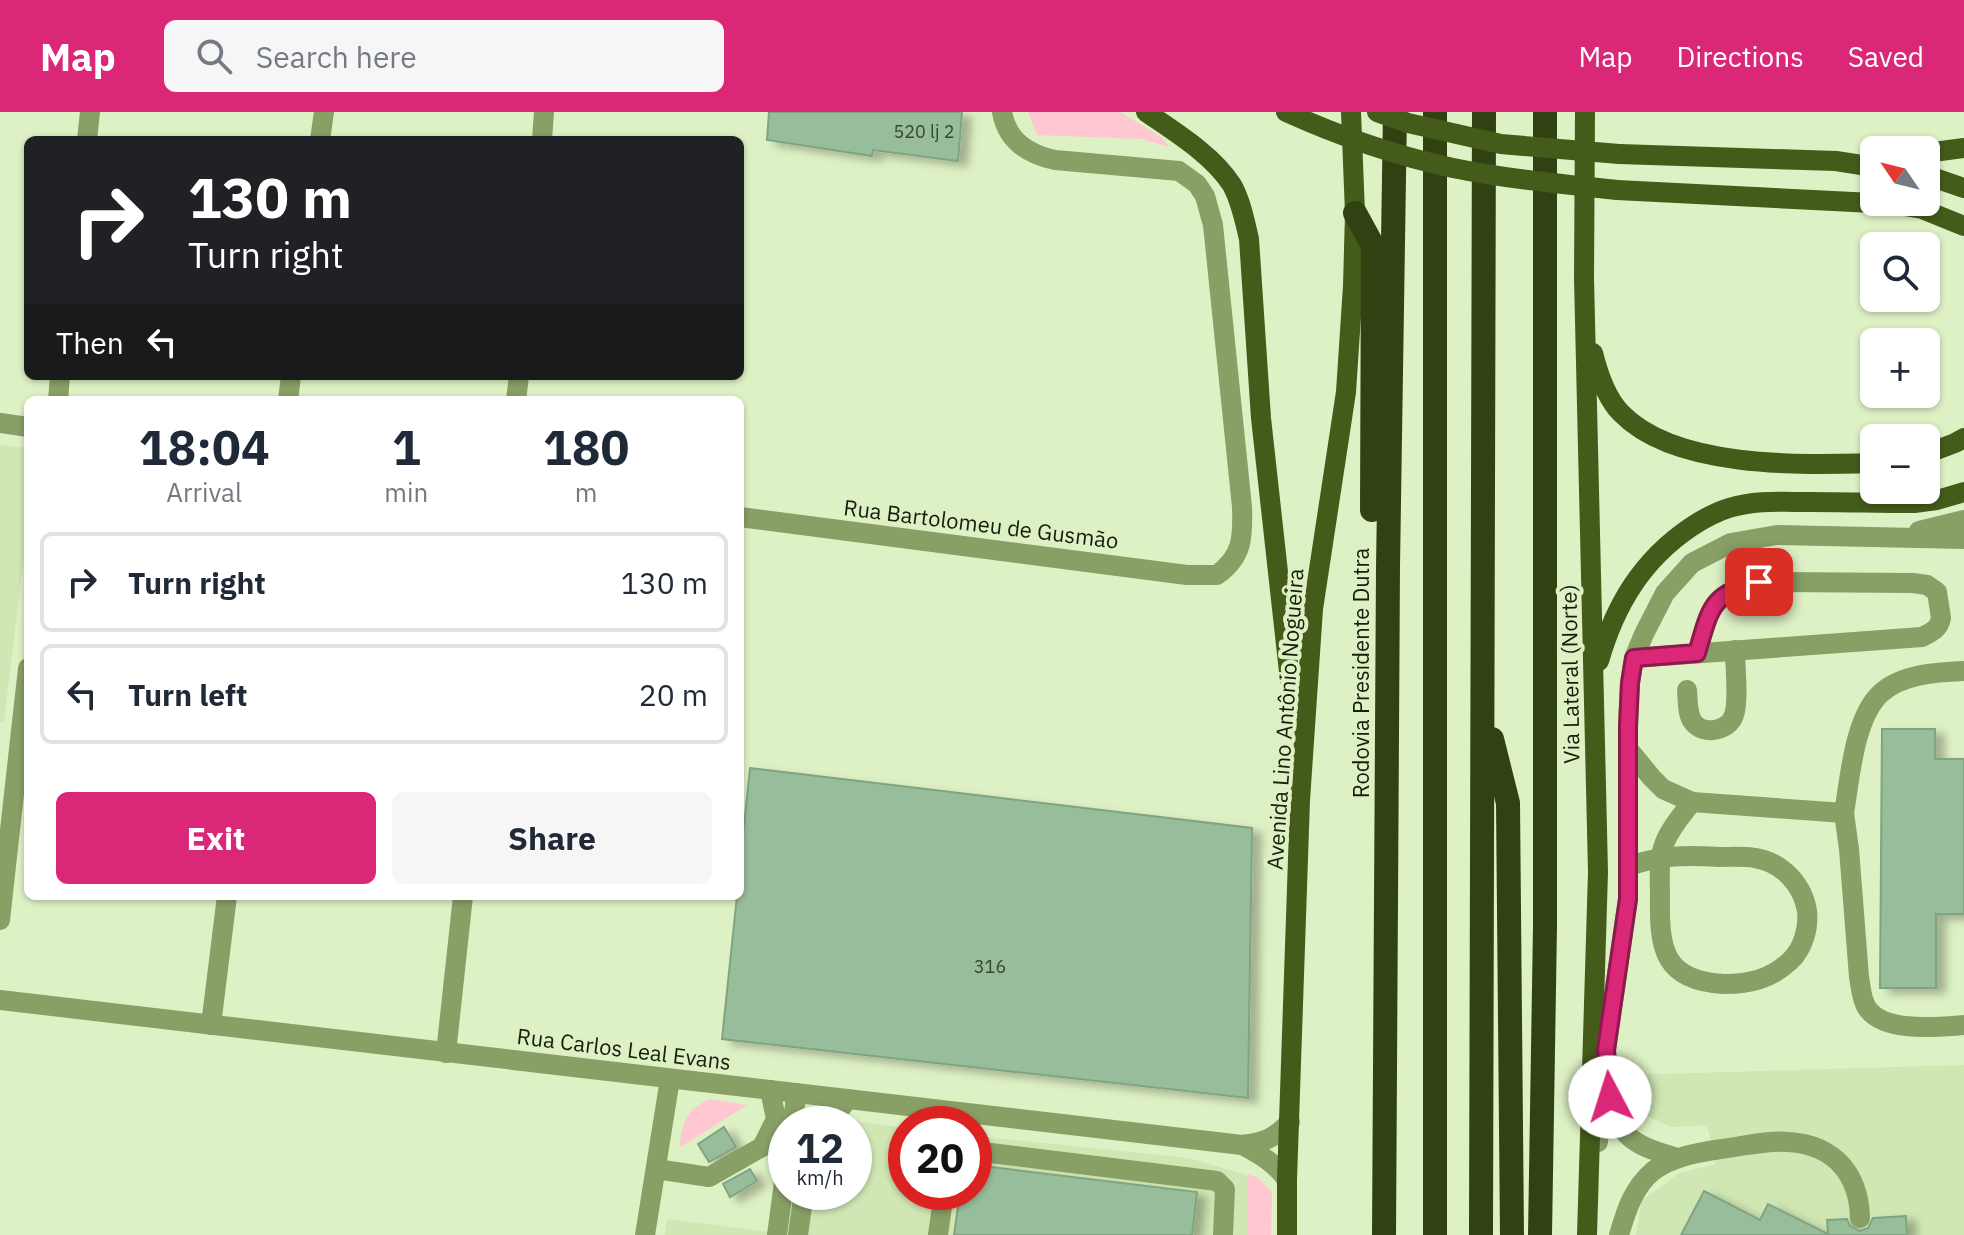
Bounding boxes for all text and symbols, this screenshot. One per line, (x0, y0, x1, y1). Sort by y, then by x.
search box (164, 20, 724, 92)
text: Map (40, 32, 116, 81)
icon: search (192, 34, 236, 78)
text: Search here (256, 37, 417, 76)
text: Map (1578, 38, 1632, 75)
text: Directions (1676, 38, 1804, 75)
text: Saved (1848, 38, 1924, 75)
house number: 520 lj 2 (893, 120, 955, 143)
north arrow (1860, 136, 1940, 216)
map controls (1860, 136, 1940, 504)
text: 130 m (188, 161, 352, 233)
icon: right (56, 168, 160, 272)
text: Turn right (188, 231, 344, 278)
button: search (1860, 232, 1940, 312)
icon: left (140, 320, 184, 364)
text: Then (56, 323, 124, 362)
button: + (1860, 328, 1940, 408)
text: 18:04 (139, 416, 270, 478)
text: 1 (392, 416, 421, 478)
text: 180 (543, 416, 629, 478)
button: − (1860, 424, 1940, 504)
text: Arrival (166, 475, 242, 509)
text: min (384, 475, 428, 509)
text: m (575, 475, 597, 509)
street label: Rua Bartolomeu de Gusmão (842, 492, 1120, 555)
street label: Rodovia Presidente Dutra (1346, 547, 1375, 798)
pin (1725, 548, 1793, 616)
icon: right (60, 560, 104, 604)
icon: arrive (1737, 560, 1781, 604)
text: Turn right (128, 563, 266, 602)
text: 130 m (621, 563, 708, 602)
street label: Avenida Lino Antônio Nogueira (1260, 567, 1310, 871)
street label: Via Lateral (Norte) (1553, 584, 1586, 764)
icon: left (60, 672, 104, 716)
text: Turn left (128, 675, 247, 714)
text: 20 m (639, 675, 708, 714)
button: Exit (56, 792, 376, 884)
button: Share (392, 792, 712, 884)
house number: 316 (974, 955, 1006, 978)
street label: Rua Carlos Leal Evans (515, 1021, 733, 1076)
position arrow (1568, 1055, 1652, 1139)
speed limit sign: 20 (888, 1106, 992, 1210)
text: 12 (796, 1122, 844, 1174)
text: km/h (796, 1164, 844, 1191)

